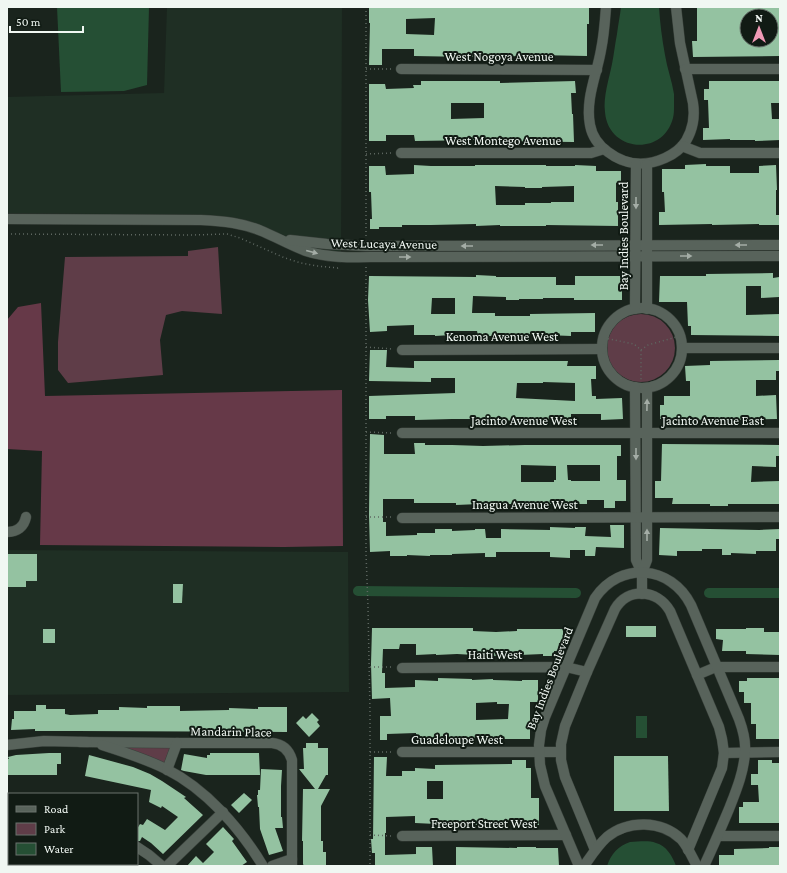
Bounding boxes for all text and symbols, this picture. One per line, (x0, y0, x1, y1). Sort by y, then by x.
scale bar (10, 8, 83, 34)
north arrow (739, 8, 779, 48)
text: N (755, 12, 763, 24)
text: 50 m (16, 15, 41, 29)
street label: West Nogoya Avenue (444, 49, 554, 64)
street label: West Montego Avenue (445, 133, 562, 148)
street label: Bay Indies Boulevard (616, 182, 631, 290)
one-way arrow (633, 197, 639, 210)
street label: West Lucaya Avenue (331, 235, 438, 252)
one-way arrow (590, 242, 603, 248)
one-way arrow (734, 242, 747, 248)
one-way arrow (460, 243, 473, 249)
one-way arrow (306, 249, 318, 255)
one-way arrow (680, 253, 693, 259)
one-way arrow (399, 254, 412, 260)
street label: Kenoma Avenue West (446, 329, 559, 344)
one-way arrow (644, 398, 650, 411)
street label: Jacinto Avenue West (470, 413, 578, 428)
street label: Jacinto Avenue East (661, 413, 765, 428)
one-way arrow (633, 448, 639, 461)
street label: Inagua Avenue West (472, 497, 579, 512)
one-way arrow (644, 528, 650, 541)
street label: Bay Indies Boulevard (523, 625, 576, 732)
street label: Haiti West (468, 647, 523, 662)
street label: Mandarin Place (190, 723, 272, 740)
street label: Guadeloupe West (411, 732, 504, 747)
legend (8, 793, 138, 865)
text: Road (44, 802, 69, 816)
street label: Freeport Street West (431, 816, 538, 831)
text: Park (44, 822, 66, 836)
text: Water (44, 842, 74, 856)

